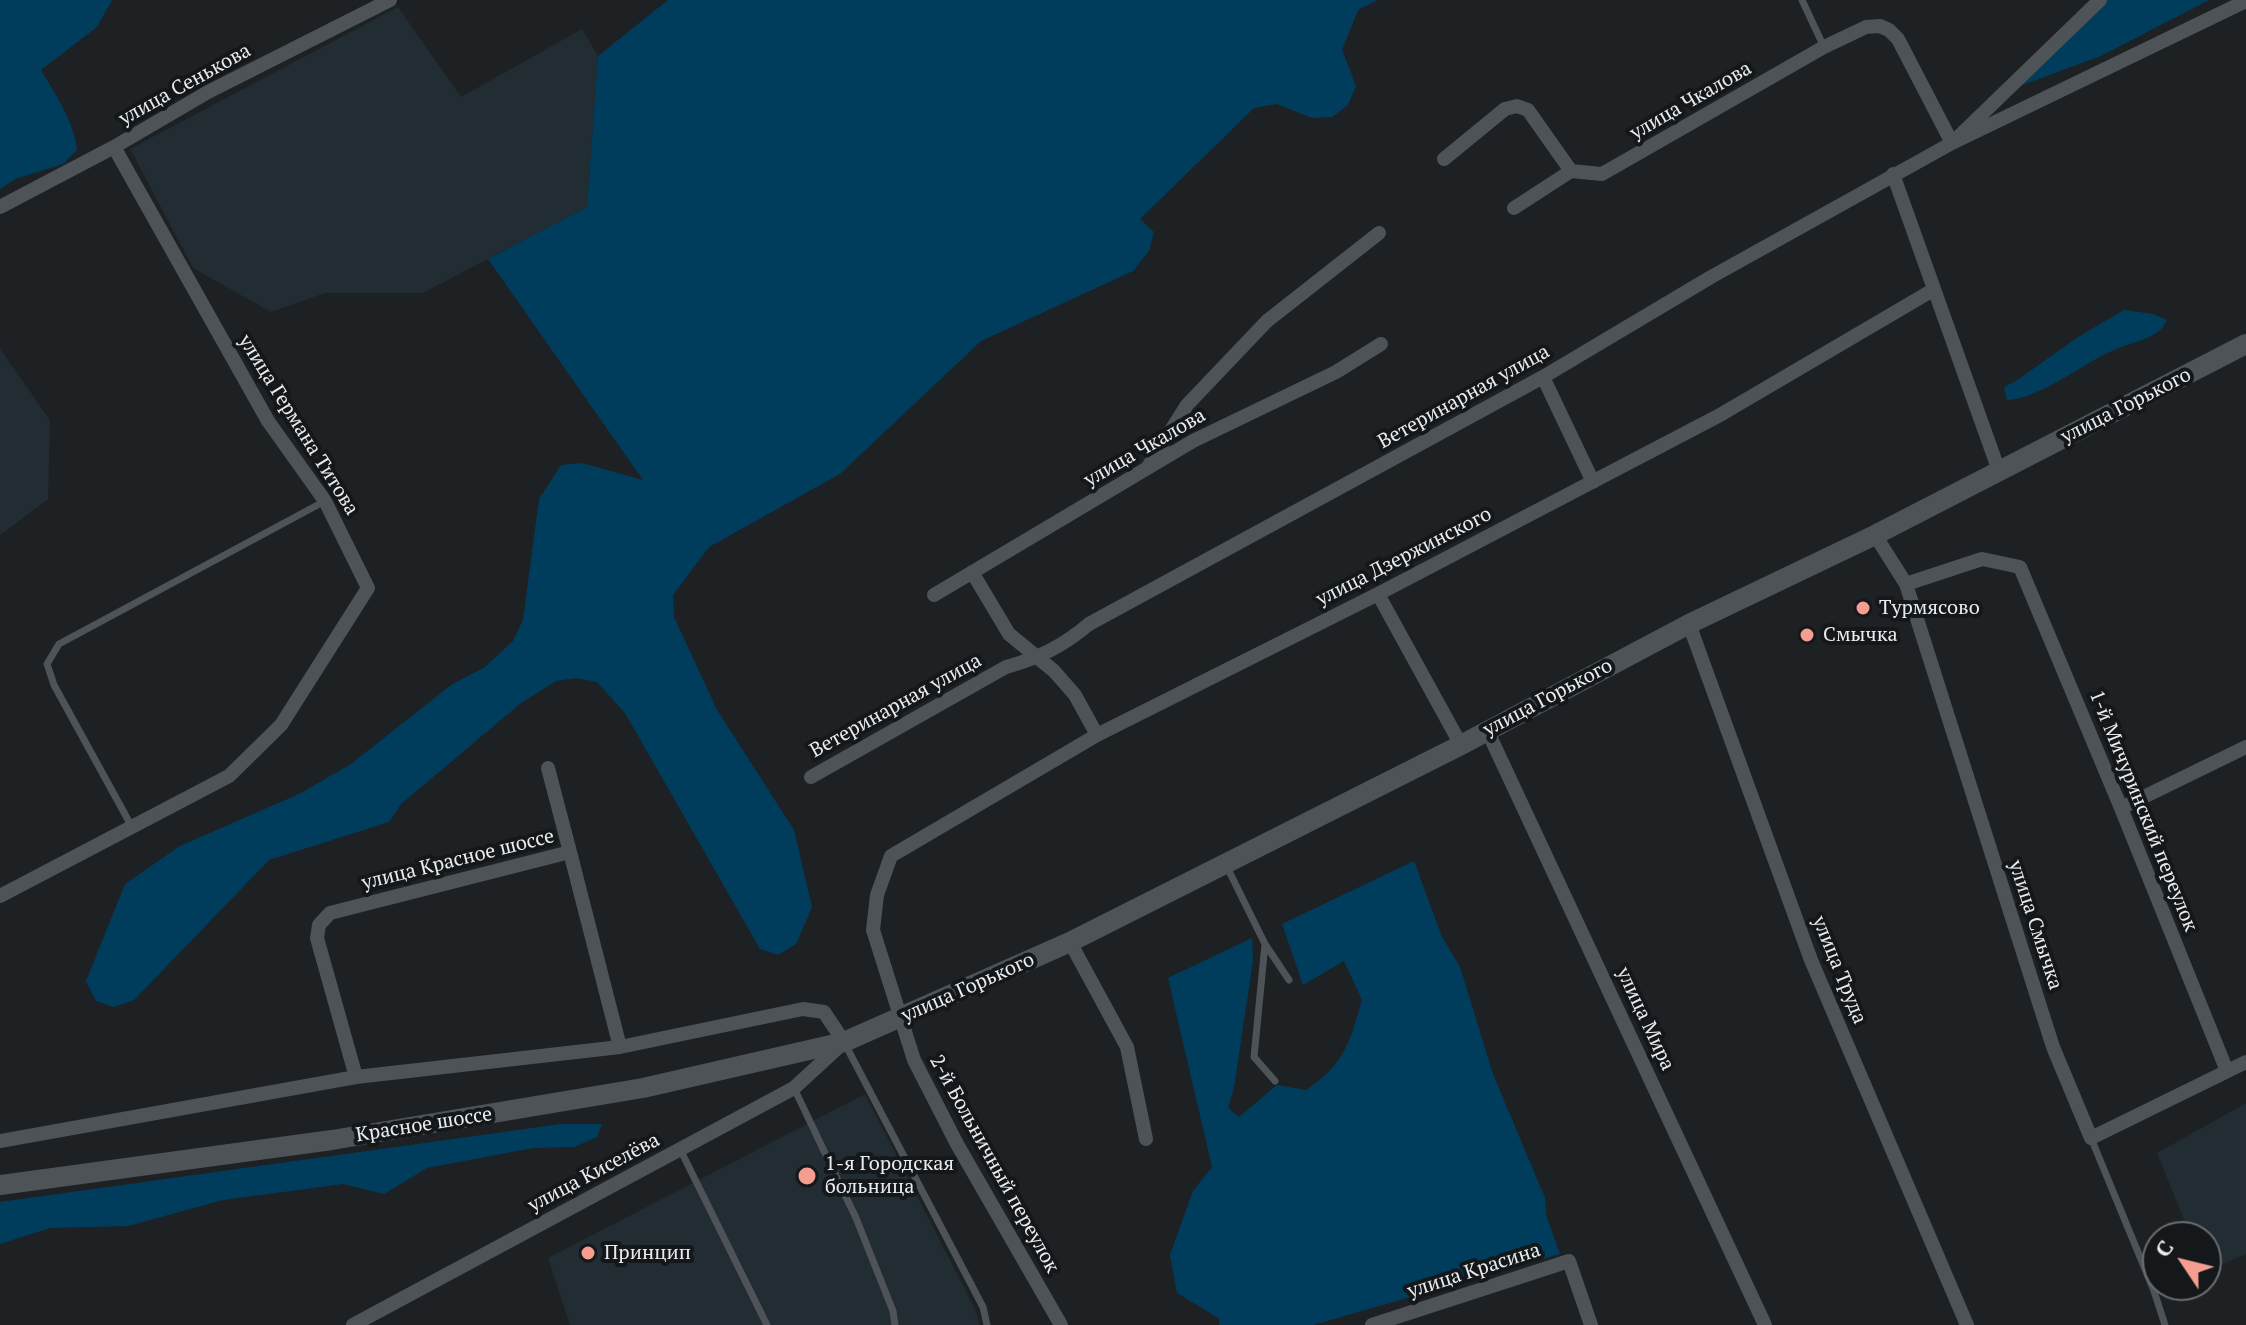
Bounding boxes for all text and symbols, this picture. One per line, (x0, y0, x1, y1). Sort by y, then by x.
street label: улица Сенькова (115, 39, 255, 131)
street label: улица Чкалова (1626, 57, 1756, 145)
street label: улица Германа Титова (233, 330, 363, 520)
street label: Ветеринарная улица (1374, 340, 1554, 454)
street label: улица Горького (2057, 363, 2195, 449)
street label: улица Чкалова (1080, 404, 1210, 492)
street label: улица Дзержинского (1312, 502, 1496, 612)
place label: Турмясово (1879, 596, 1980, 620)
marker: Турмясово (1854, 599, 1872, 617)
place label: Смычка (1823, 623, 1898, 647)
marker: Смычка (1798, 626, 1816, 644)
street label: Ветеринарная улица (806, 649, 986, 763)
street label: улица Горького (1479, 654, 1617, 742)
street label: 1-й Мичуринский переулок (2084, 687, 2202, 935)
street label: улица Красное шоссе (359, 824, 557, 896)
street label: улица Смычка (2003, 857, 2067, 993)
street label: улица Труда (1807, 913, 1871, 1027)
street label: улица Горького (898, 948, 1038, 1028)
street label: улица Мира (1611, 964, 1679, 1074)
street label: 2-й Больничный переулок (924, 1051, 1064, 1277)
street label: Красное шоссе (354, 1102, 494, 1148)
street label: улица Киселёва (524, 1128, 664, 1218)
place label: 1-я Городская больница (825, 1152, 954, 1199)
marker: 1-я Городская больница (796, 1165, 818, 1187)
north arrow (2142, 1221, 2222, 1301)
text: С (2148, 1234, 2180, 1262)
street label: улица Красина (1405, 1238, 1543, 1304)
place label: Принцип (604, 1241, 691, 1265)
marker: Принцип (579, 1244, 597, 1262)

